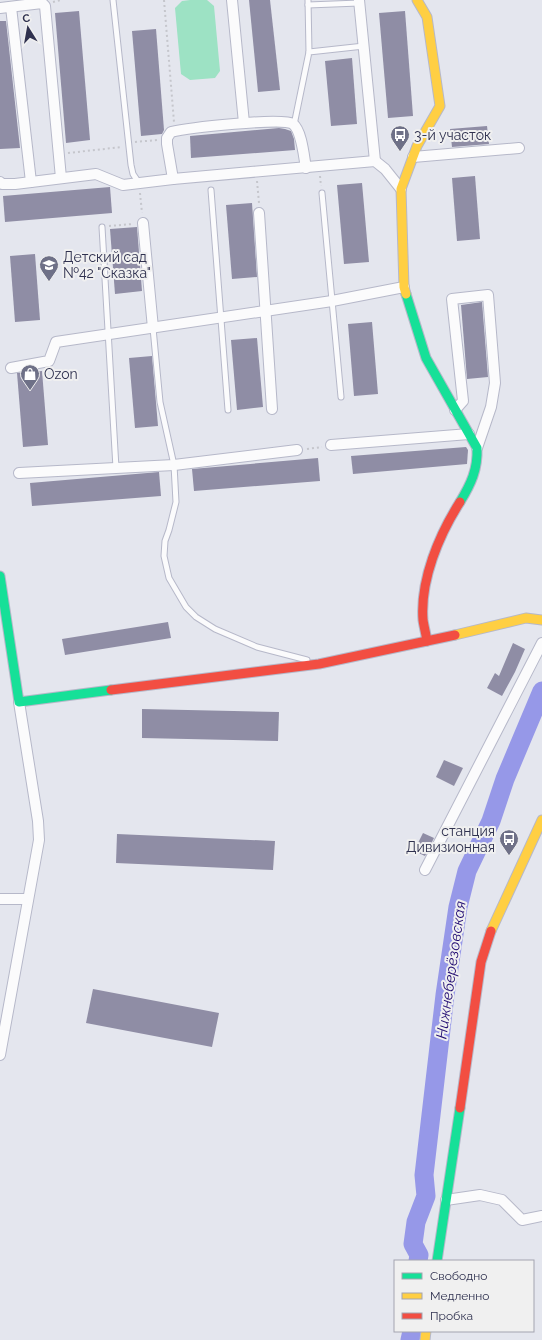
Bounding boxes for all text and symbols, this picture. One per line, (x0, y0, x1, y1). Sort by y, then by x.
north arrow (8, 8, 48, 48)
text: С (21, 11, 32, 26)
bus stop icon: 3-й участок (389, 124, 411, 152)
place label: 3-й участок (414, 127, 491, 143)
place label: Детский сад №42 "Сказка" (63, 249, 151, 281)
school or university icon: Детский сад №42 "Сказка" (38, 254, 60, 282)
shop icon: Ozon (19, 363, 41, 391)
place label: Ozon (44, 366, 78, 382)
place label: станция Дивизионная (406, 823, 495, 855)
bus stop icon: станция Дивизионная (498, 828, 520, 856)
water label: Нижнеберёзовская (432, 900, 470, 1040)
legend (394, 1260, 534, 1332)
text: Свободно (430, 1269, 487, 1283)
text: Медленно (430, 1289, 489, 1303)
text: Пробка (430, 1309, 473, 1323)

